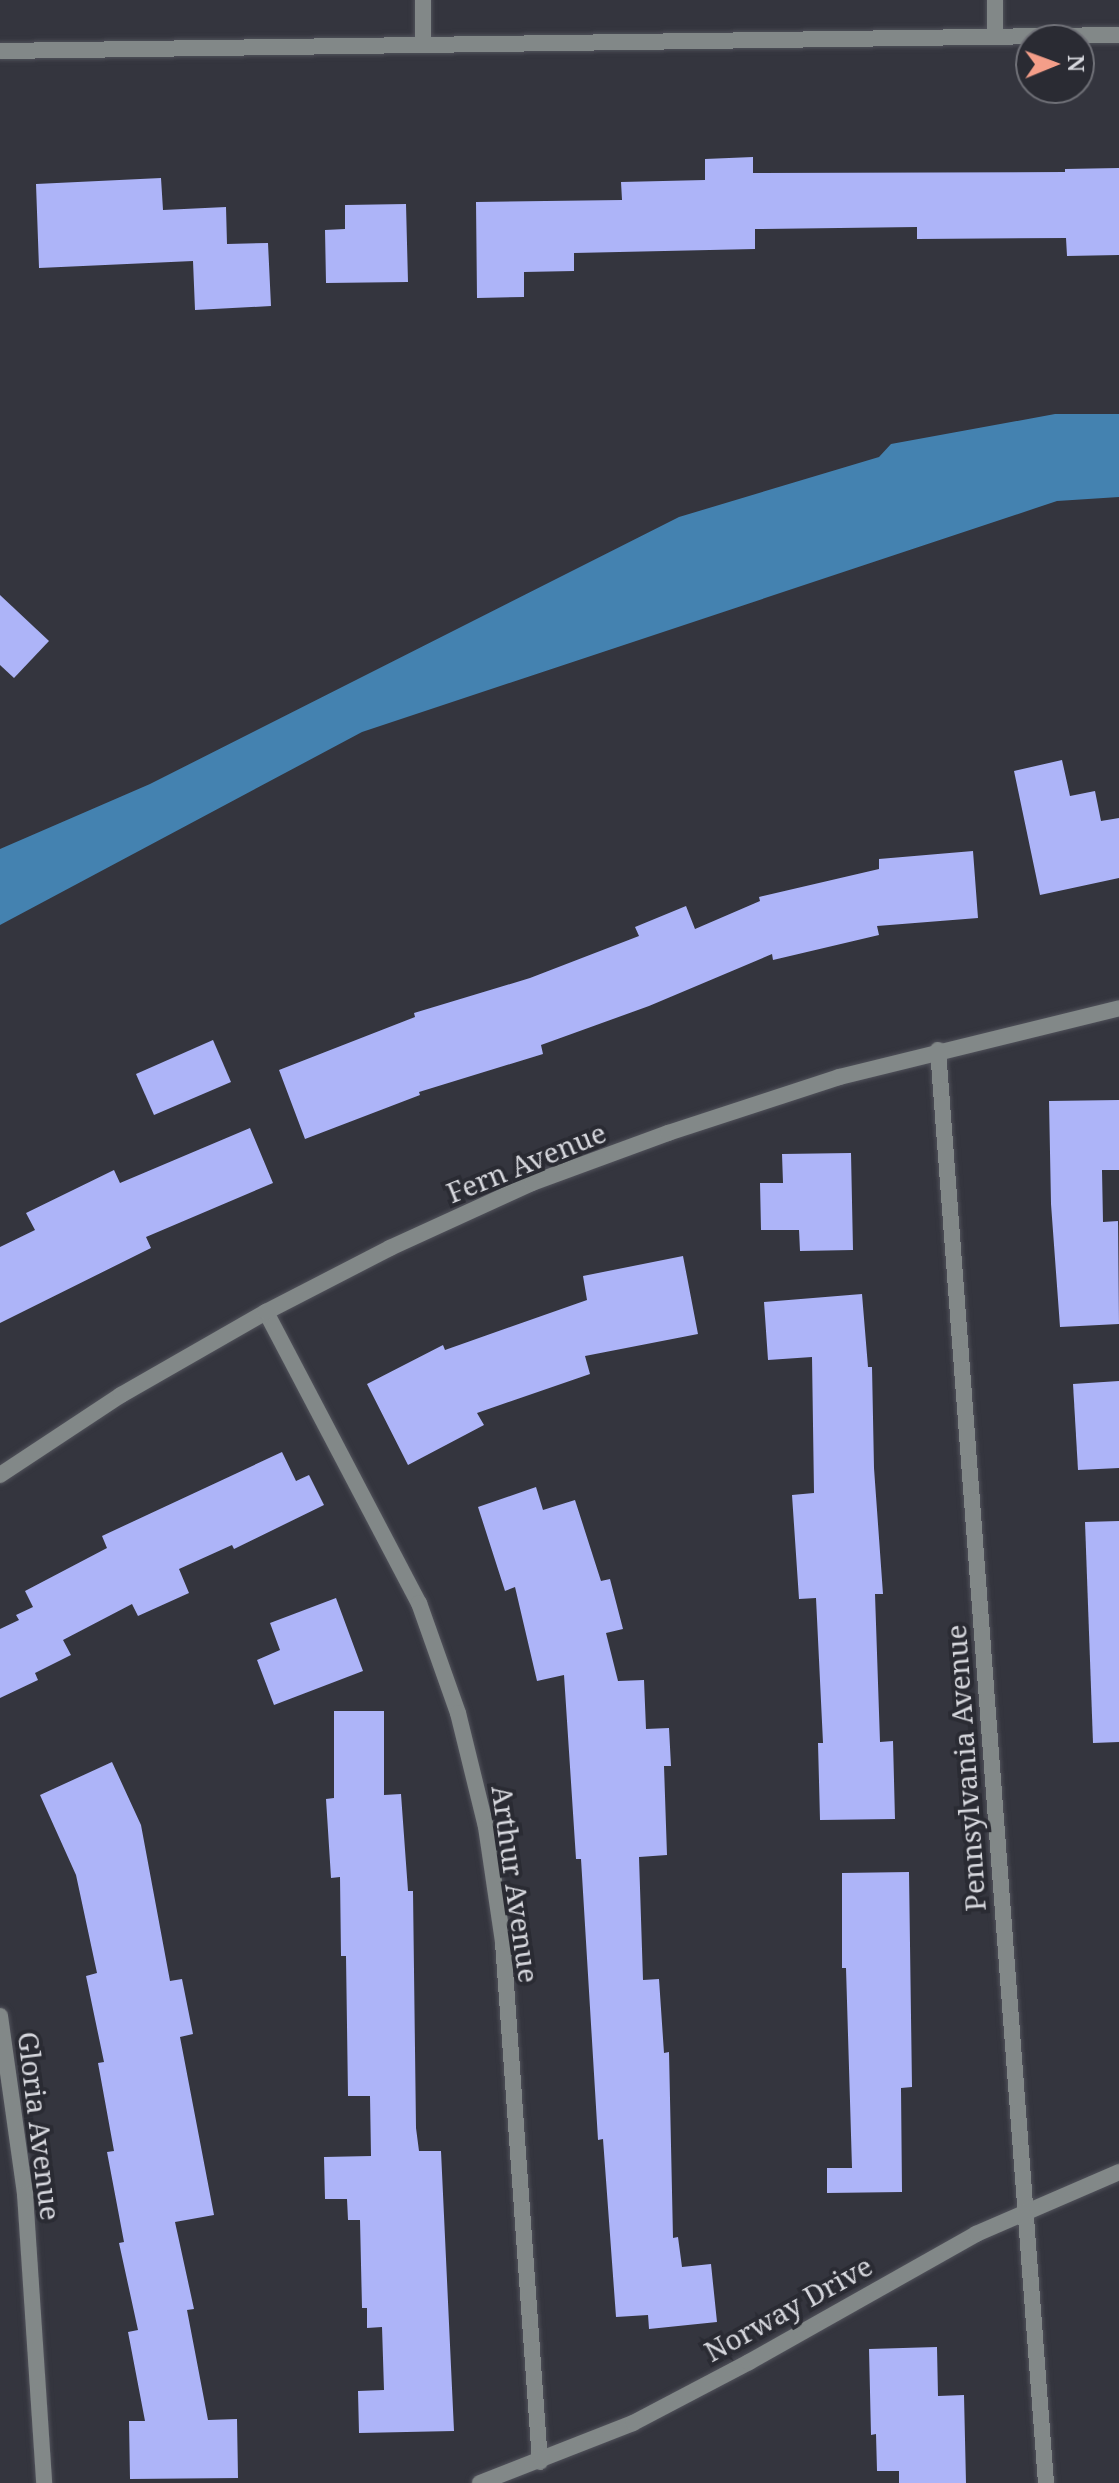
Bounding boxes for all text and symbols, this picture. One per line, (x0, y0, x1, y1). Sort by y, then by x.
north arrow (1015, 24, 1095, 104)
text: N (1062, 55, 1092, 73)
street label: Fern Avenue (441, 1115, 611, 1209)
street label: Pennsylvania Avenue (938, 1624, 992, 1912)
street label: Arthur Avenue (486, 1783, 546, 1985)
street label: Gloria Avenue (12, 2030, 68, 2222)
street label: Norway Drive (698, 2248, 878, 2368)

